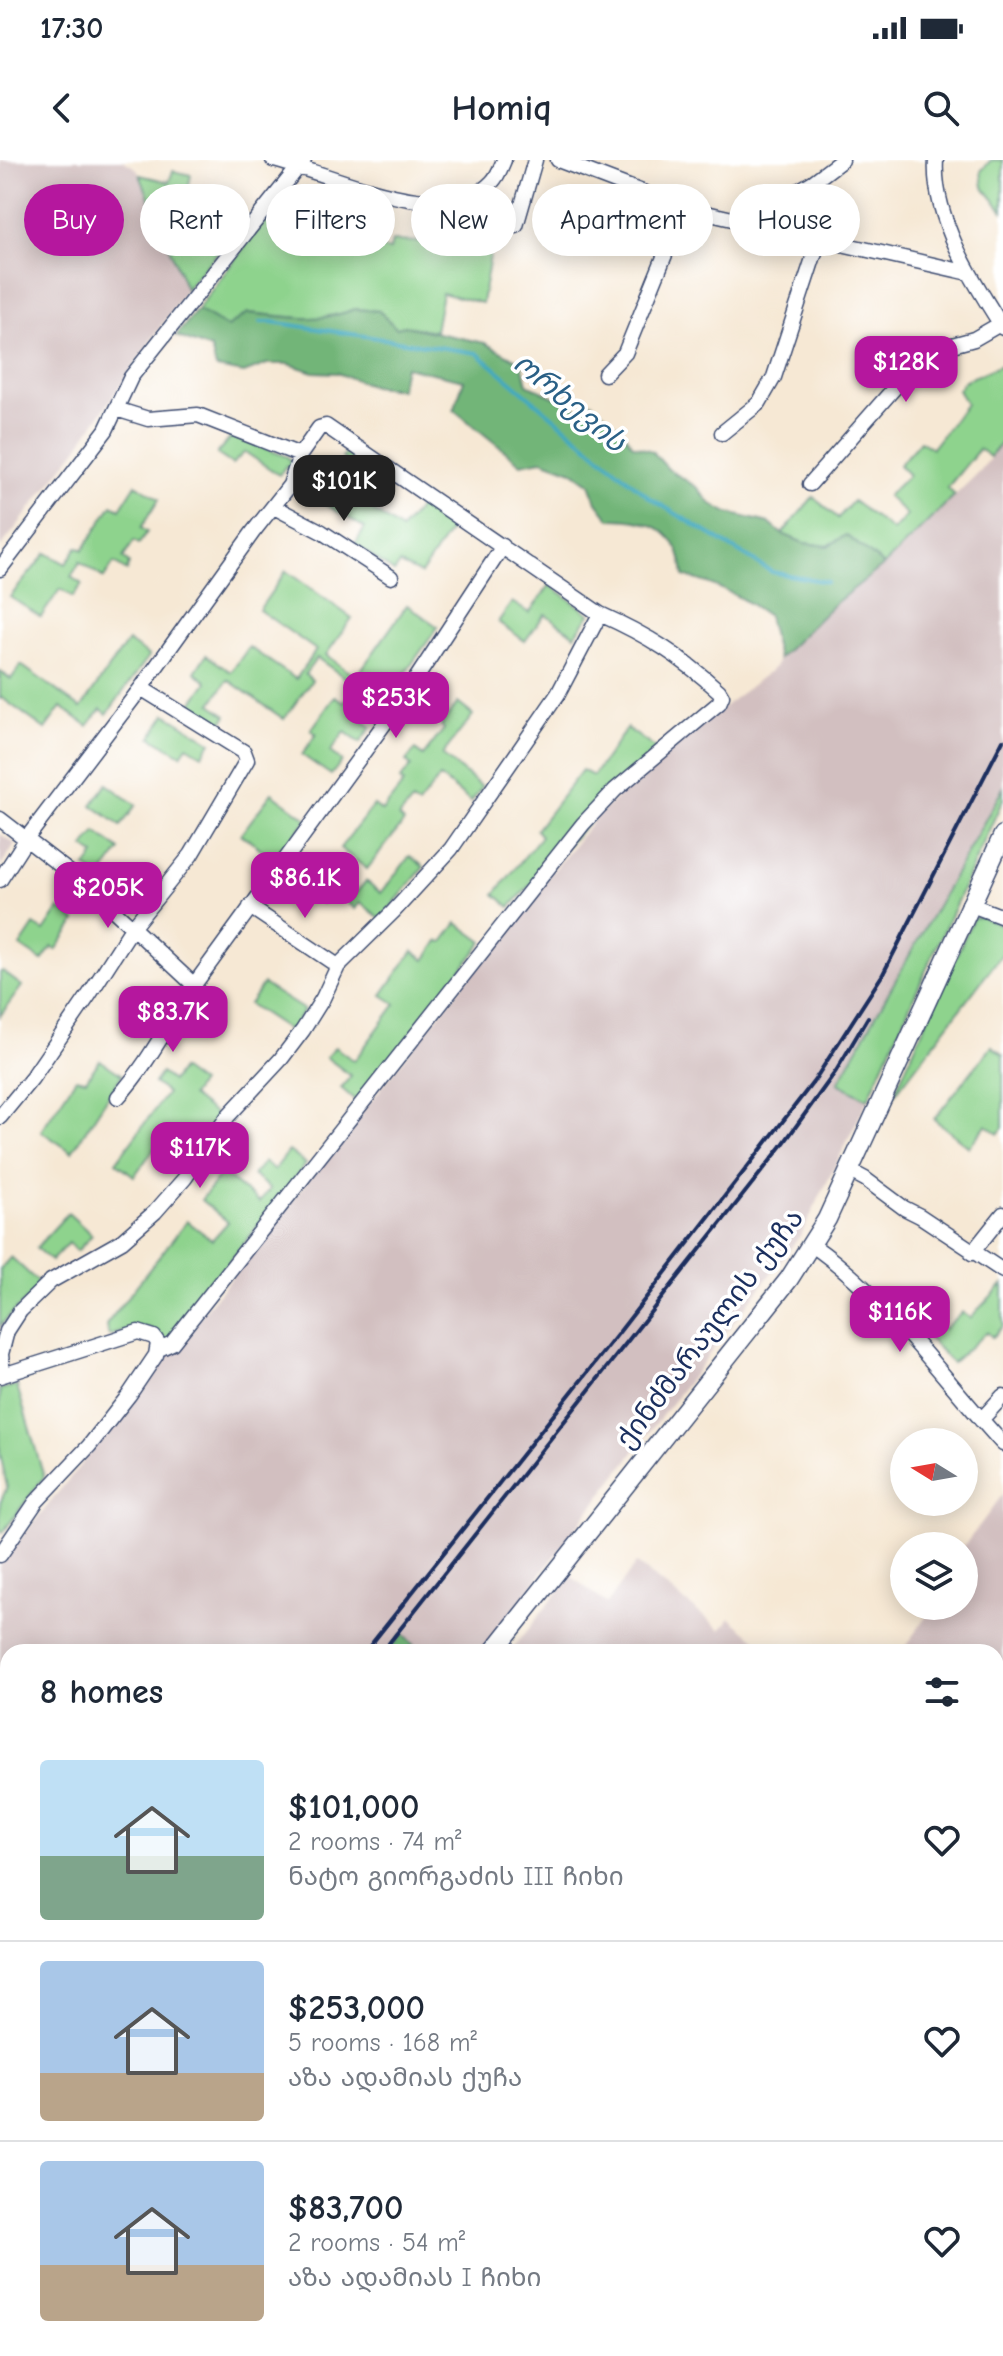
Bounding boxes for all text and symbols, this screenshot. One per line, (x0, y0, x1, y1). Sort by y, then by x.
text: 17:30 (40, 11, 103, 46)
icon: back (40, 86, 84, 130)
icon: search (919, 86, 963, 130)
text: Homiq (451, 88, 552, 129)
chip: Buy (24, 184, 124, 256)
chip: Rent (140, 184, 250, 256)
chip: Filters (266, 184, 395, 256)
chip: New (411, 184, 516, 256)
chip: Apartment (532, 184, 713, 256)
chip: House (729, 184, 860, 256)
pin: $128K (850, 336, 962, 404)
water label: ორხევის (506, 345, 634, 460)
text: $128K (873, 347, 939, 377)
pin: $101K (288, 455, 400, 523)
text: $101K (311, 466, 377, 496)
pin: $253K (340, 672, 452, 740)
text: $253K (361, 683, 431, 713)
pin: $86.1K (240, 852, 370, 920)
pin: $205K (52, 862, 164, 930)
text: $86.1K (269, 863, 341, 893)
text: $205K (72, 873, 144, 903)
pin: $83.7K (108, 986, 238, 1054)
text: $83.7K (137, 997, 209, 1027)
pin: $117K (144, 1122, 256, 1190)
text: $117K (169, 1133, 231, 1163)
street label: ქინძმარაულის ქუჩა (609, 1203, 810, 1455)
pin: $116K (844, 1286, 956, 1354)
text: $116K (868, 1297, 932, 1327)
north arrow (890, 1428, 978, 1516)
map controls (890, 1428, 978, 1620)
button: layers (890, 1532, 978, 1620)
icon: filters (920, 1670, 964, 1714)
text: 8 homes (40, 1672, 163, 1712)
text: $101,000 (288, 1787, 419, 1827)
icon: home (104, 1792, 200, 1888)
icon: heart (920, 1818, 964, 1862)
text: 2 rooms · 74 m² (288, 1827, 461, 1857)
text: ნატო გიორგაძის III ჩიხი (288, 1862, 624, 1892)
text: $253,000 (288, 1988, 425, 2028)
icon: home (104, 1993, 200, 2089)
icon: heart (920, 2019, 964, 2063)
text: 5 rooms · 168 m² (288, 2028, 477, 2058)
text: აზა ადამიას ქუჩა (288, 2063, 522, 2093)
text: $83,700 (288, 2188, 403, 2228)
icon: home (104, 2193, 200, 2289)
icon: heart (920, 2219, 964, 2263)
text: 2 rooms · 54 m² (288, 2228, 465, 2258)
text: აზა ადამიას I ჩიხი (288, 2263, 542, 2293)

